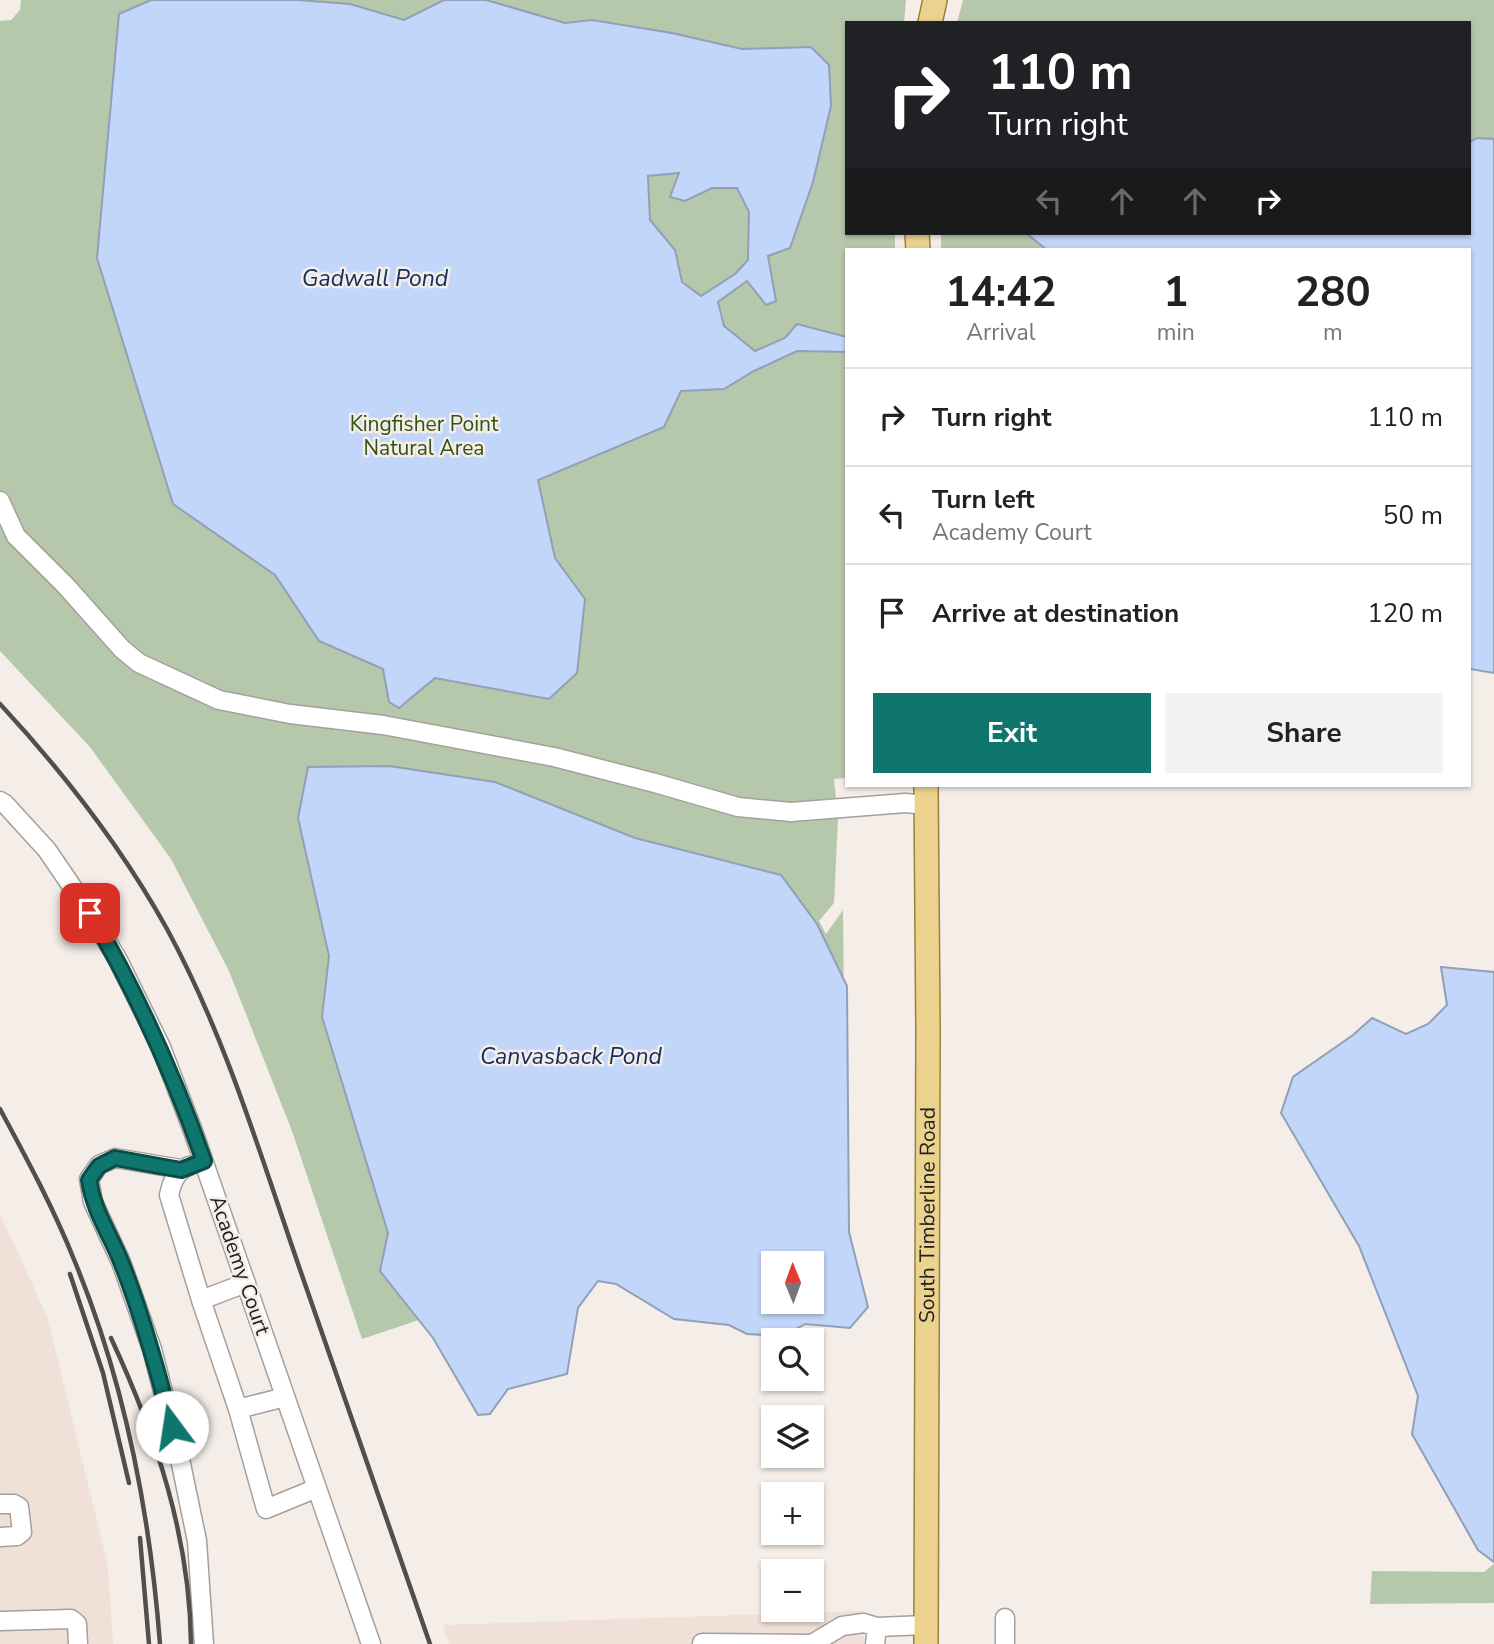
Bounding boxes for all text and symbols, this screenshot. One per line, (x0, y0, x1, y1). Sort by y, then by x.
text: 110 m (988, 39, 1132, 106)
icon: right (873, 49, 964, 140)
text: Turn right (988, 103, 1128, 146)
icon: left (1030, 182, 1068, 220)
icon: ahead (1103, 182, 1141, 220)
icon: ahead (1176, 182, 1214, 220)
icon: right (1249, 182, 1287, 220)
water label: Gadwall Pond (302, 263, 449, 294)
text: 14:42 (945, 264, 1056, 321)
text: 1 (1163, 264, 1188, 321)
text: 280 (1295, 264, 1371, 321)
text: Arrival (966, 317, 1035, 348)
text: min (1157, 317, 1195, 348)
text: m (1323, 317, 1343, 348)
icon: right (873, 398, 911, 436)
text: Turn right (932, 400, 1051, 435)
text: 110 m (1367, 400, 1443, 435)
park label: Kingfisher Point Natural Area (350, 410, 499, 462)
text: Turn left (932, 482, 1035, 517)
icon: left (873, 496, 911, 534)
text: 50 m (1383, 498, 1443, 533)
text: Academy Court (932, 517, 1092, 548)
icon: arrive (873, 594, 911, 632)
text: Arrive at destination (932, 596, 1179, 631)
text: 120 m (1367, 596, 1443, 631)
button: Exit (873, 693, 1151, 773)
button: Share (1165, 693, 1443, 773)
pin (60, 883, 120, 943)
icon: arrive (71, 894, 109, 932)
water label: Canvasback Pond (480, 1041, 663, 1072)
street label: South Timberline Road (913, 1107, 942, 1323)
street label: Academy Court (203, 1192, 277, 1339)
north arrow (761, 1251, 824, 1314)
map controls (761, 1251, 824, 1622)
button: search (761, 1328, 824, 1391)
position arrow (135, 1390, 209, 1464)
button: layers (761, 1405, 824, 1468)
button: + (761, 1482, 824, 1545)
button: − (761, 1559, 824, 1622)

